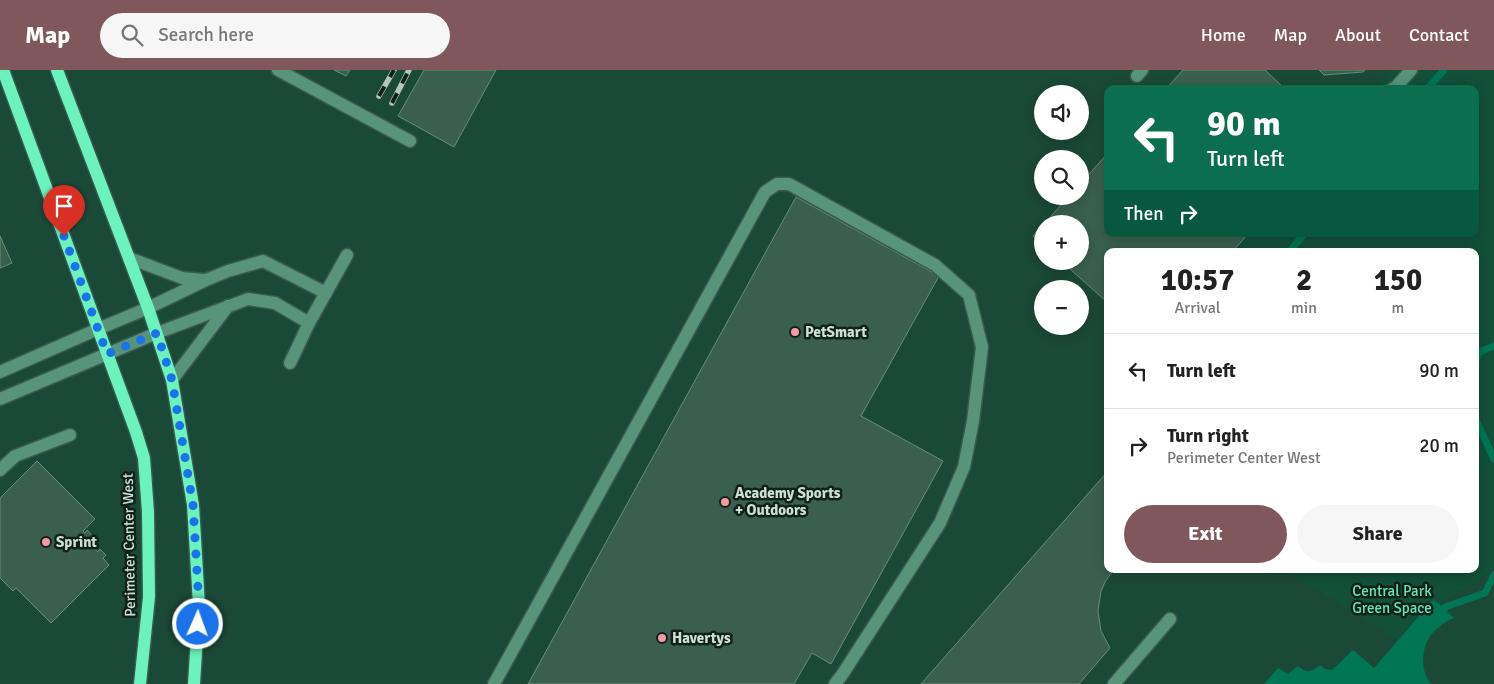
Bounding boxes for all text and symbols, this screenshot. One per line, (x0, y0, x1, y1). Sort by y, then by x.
search box (100, 13, 450, 58)
text: Map (25, 20, 70, 50)
icon: search (118, 21, 146, 49)
text: Search here (158, 23, 254, 47)
text: Home (1201, 24, 1246, 46)
text: Map (1274, 24, 1307, 46)
text: About (1335, 24, 1381, 46)
text: Contact (1409, 24, 1469, 46)
map controls (1034, 85, 1089, 335)
button: sound (1034, 85, 1089, 140)
text: 90 m (1207, 102, 1281, 145)
icon: left (1124, 105, 1189, 170)
text: Turn left (1207, 145, 1285, 172)
button: search (1034, 150, 1089, 205)
pin (43, 185, 85, 236)
icon: arrive (50, 192, 78, 220)
icon: right (1174, 200, 1202, 228)
text: Then (1124, 202, 1164, 226)
button: + (1034, 215, 1089, 270)
text: 10:57 (1161, 262, 1234, 299)
text: 2 (1296, 262, 1312, 299)
text: 150 (1374, 262, 1422, 299)
button: − (1034, 280, 1089, 335)
text: Arrival (1174, 298, 1221, 318)
text: min (1291, 298, 1317, 318)
text: m (1392, 298, 1404, 318)
place label: PetSmart (805, 323, 867, 341)
marker: PetSmart (789, 326, 801, 338)
icon: left (1124, 357, 1152, 385)
text: Turn left (1167, 359, 1236, 383)
text: 90 m (1419, 359, 1459, 383)
text: Turn right (1167, 424, 1249, 448)
icon: right (1124, 432, 1152, 460)
text: 20 m (1419, 434, 1459, 458)
text: Perimeter Center West (1167, 448, 1321, 468)
street label: Perimeter Center West (119, 473, 139, 617)
place label: Academy Sports + Outdoors (735, 484, 841, 519)
marker: Academy Sports + Outdoors (719, 496, 731, 508)
button: Exit (1124, 505, 1287, 563)
button: Share (1297, 505, 1459, 563)
place label: Sprint (56, 533, 97, 551)
marker: Sprint (40, 536, 52, 548)
park label: Central Park Green Space (1352, 582, 1432, 617)
position arrow (171, 597, 223, 649)
place label: Havertys (672, 629, 731, 647)
marker: Havertys (656, 632, 668, 644)

